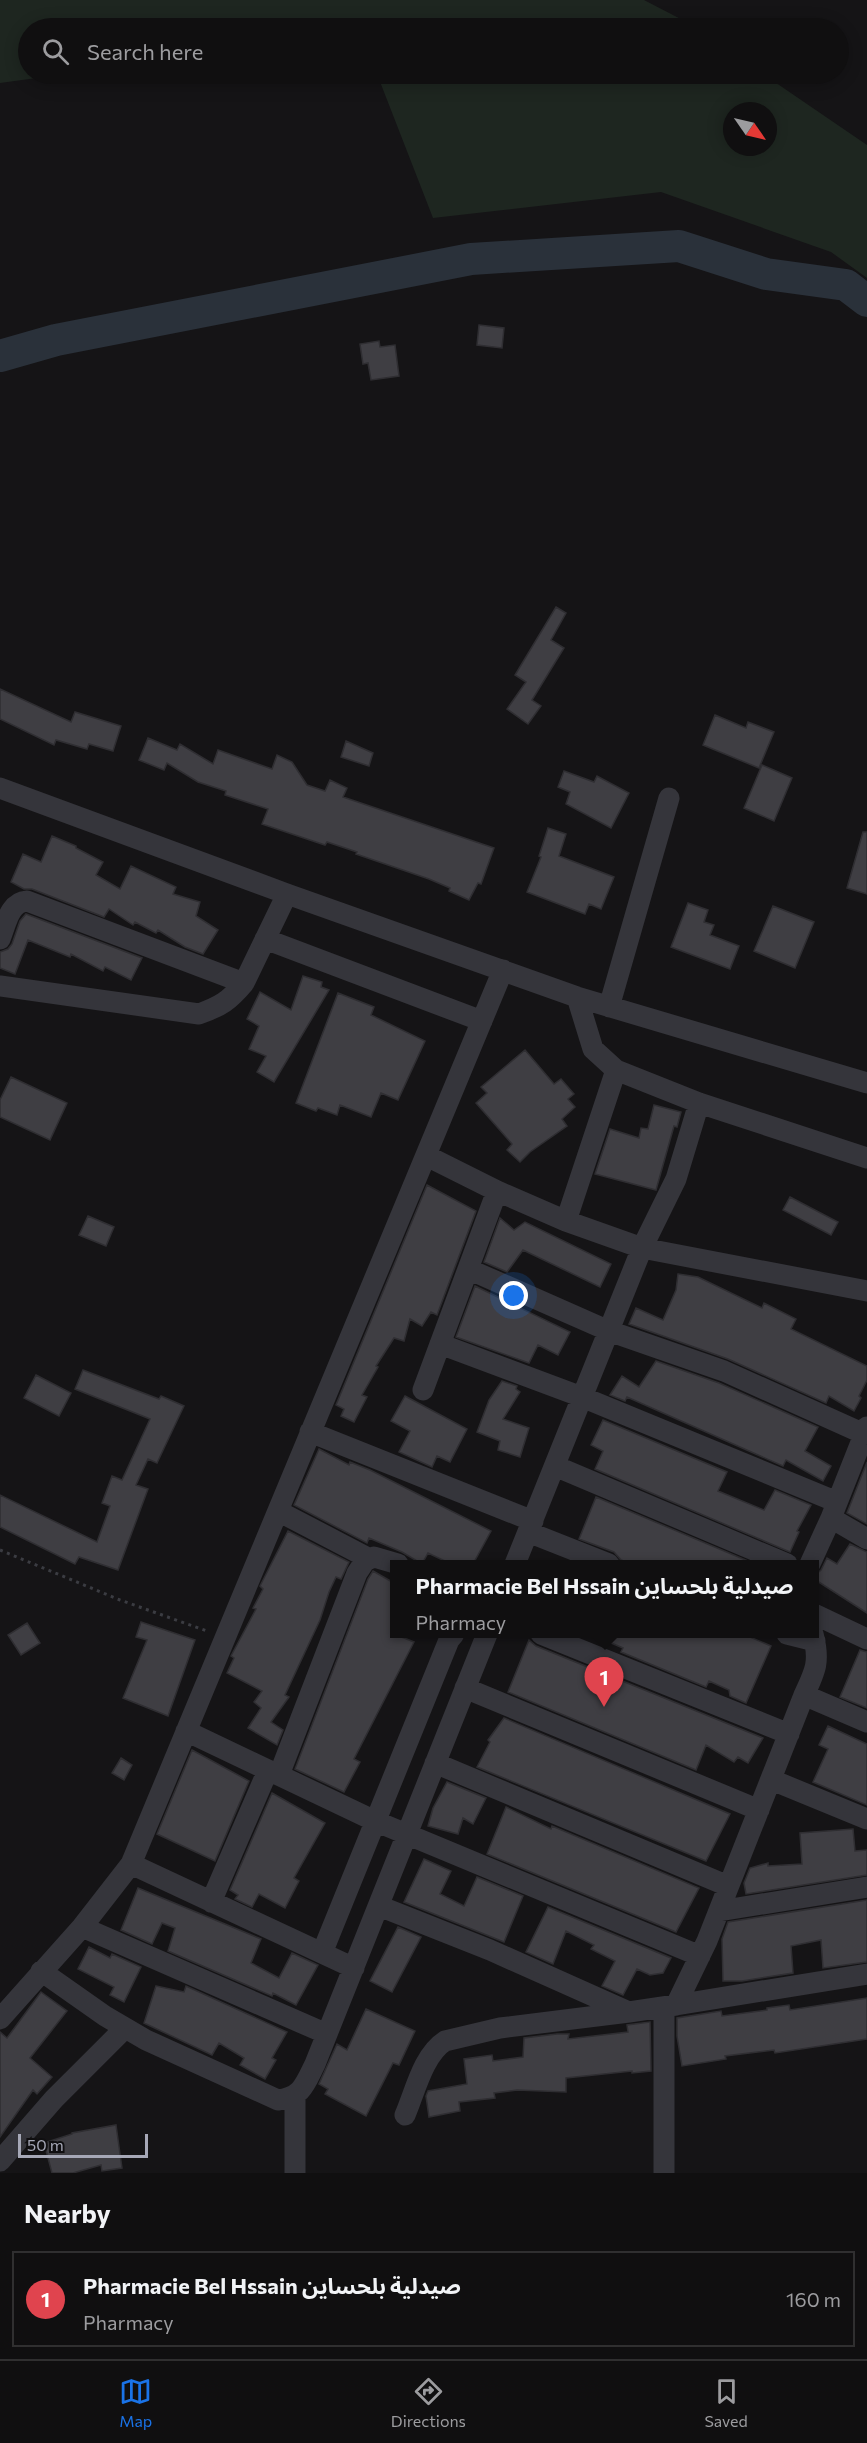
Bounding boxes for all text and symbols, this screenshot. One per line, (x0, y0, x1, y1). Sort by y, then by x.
search box (18, 18, 849, 84)
icon: search (39, 35, 72, 68)
text: Search here (87, 38, 203, 65)
north arrow (723, 102, 777, 156)
your location (499, 1281, 528, 1310)
popup (390, 1560, 819, 1638)
text: Pharmacie Bel Hssain صيدلية بلحساين (416, 1572, 793, 1599)
text: Pharmacy (416, 1610, 506, 1634)
pin: 1 (584, 1658, 624, 1707)
scale bar (18, 2131, 148, 2158)
text: 50 m (27, 2135, 64, 2154)
text: Nearby (24, 2197, 111, 2228)
text: Pharmacie Bel Hssain صيدلية بلحساين (83, 2272, 461, 2299)
text: 1 (41, 2287, 50, 2311)
text: 160 m (786, 2287, 841, 2311)
text: Pharmacy (83, 2310, 174, 2334)
tab: Map (119, 2375, 152, 2430)
tab: Directions (391, 2375, 466, 2430)
tab: Saved (704, 2375, 748, 2430)

